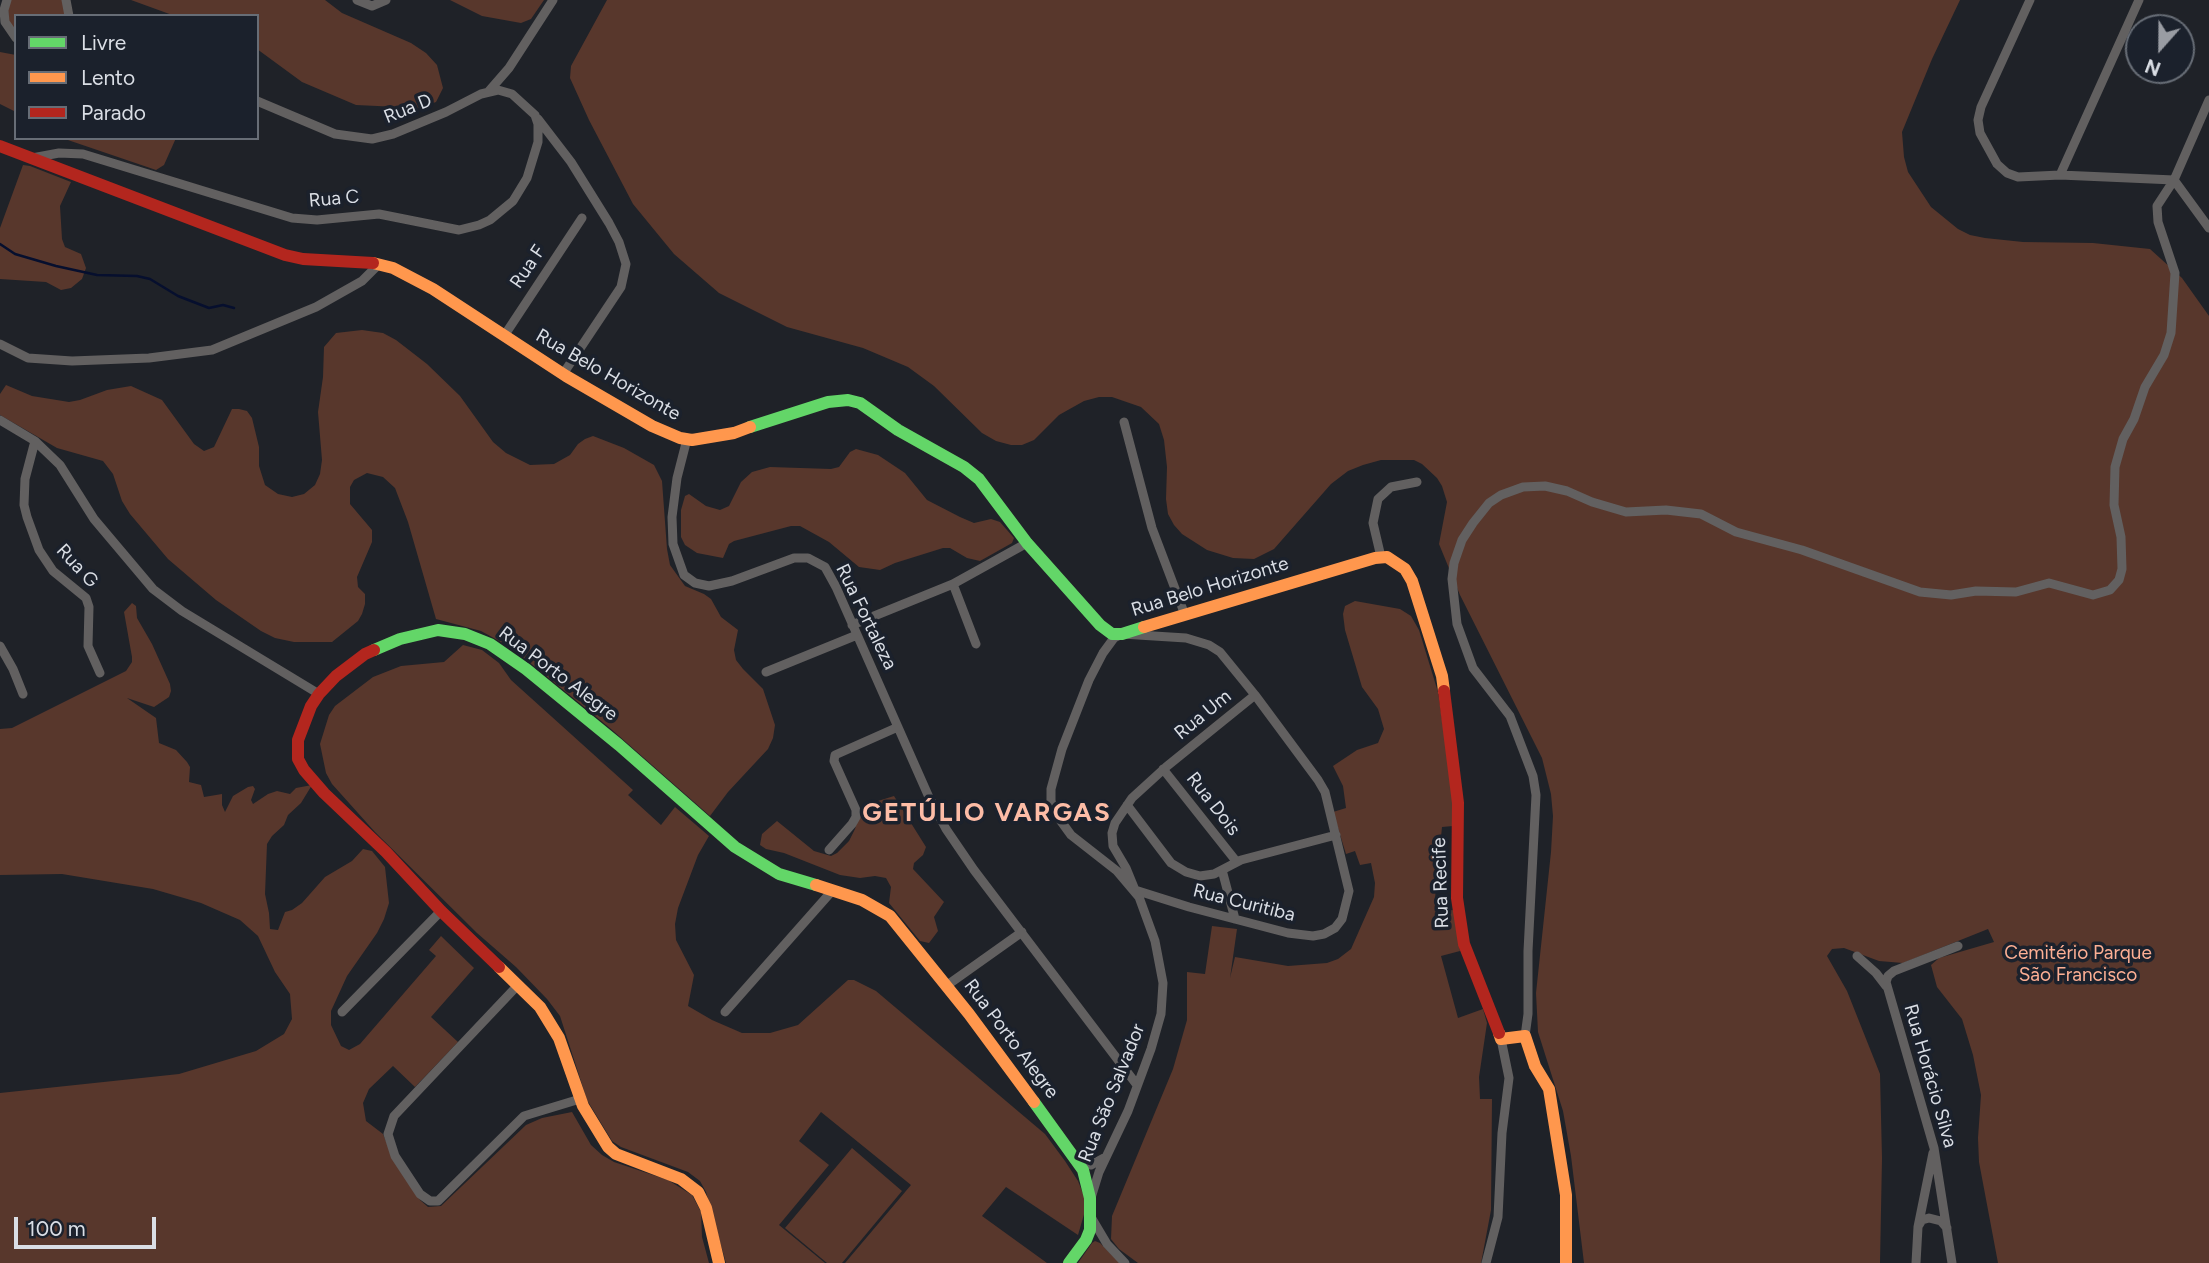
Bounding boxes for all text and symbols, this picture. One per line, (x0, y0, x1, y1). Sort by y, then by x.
legend (14, 14, 259, 140)
north arrow (2125, 14, 2195, 84)
text: Livre (81, 30, 126, 55)
text: N (2142, 54, 2164, 81)
text: Lento (81, 65, 135, 90)
street label: Rua D (381, 89, 435, 129)
text: Parado (81, 100, 146, 125)
street label: Rua C (308, 185, 360, 213)
street label: Rua F (505, 241, 551, 293)
street label: Rua Belo Horizonte (532, 324, 684, 426)
street label: Rua G (51, 539, 103, 593)
street label: Rua Belo Horizonte (1129, 552, 1291, 622)
street label: Rua Fortaleza (831, 560, 901, 674)
street label: Rua Porto Alegre (494, 622, 622, 726)
street label: Rua Um (1170, 685, 1236, 745)
street label: Rua Dois (1181, 768, 1245, 840)
district label: GETÚLIO VARGAS (864, 797, 1110, 829)
street label: Rua Recife (1428, 837, 1454, 929)
street label: Rua Curitiba (1191, 879, 1297, 927)
park label: Cemitério Parque São Francisco (2004, 942, 2152, 986)
street label: Rua Porto Alegre (959, 975, 1063, 1103)
street label: Rua Horácio Silva (1899, 1002, 1961, 1150)
street label: Rua São Salvador (1074, 1020, 1150, 1166)
scale bar (18, 1204, 159, 1248)
text: 100 m (27, 1216, 86, 1241)

